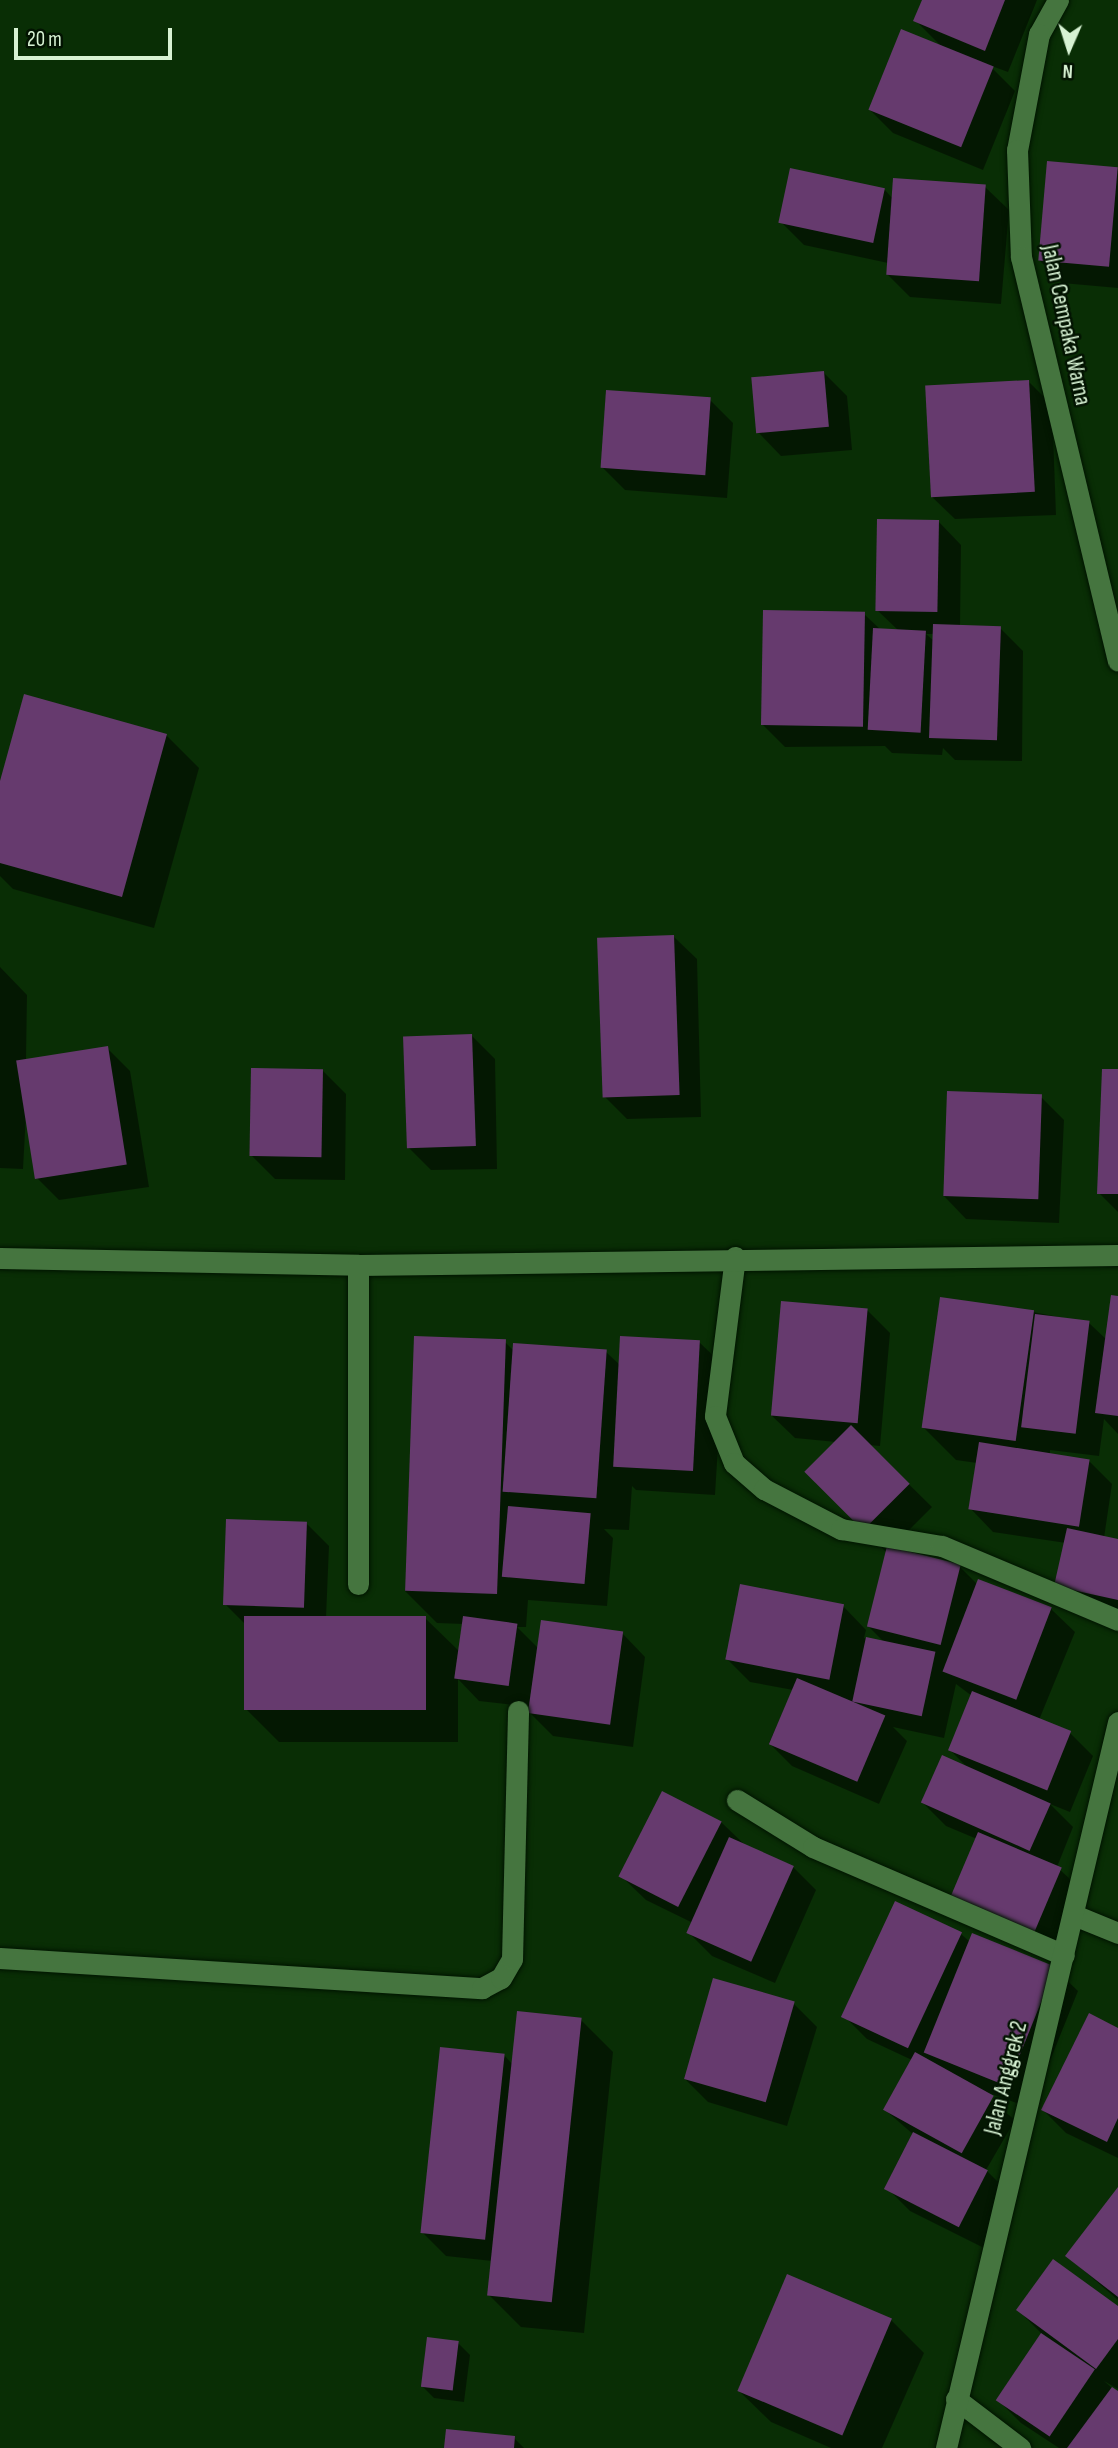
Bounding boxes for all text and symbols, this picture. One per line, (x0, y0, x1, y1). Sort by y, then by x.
scale bar (18, 14, 175, 58)
north arrow (1034, 14, 1104, 84)
text: 20 m (27, 27, 62, 52)
text: N (1062, 59, 1074, 82)
street label: Jalan Cempaka Warna (1036, 242, 1096, 408)
street label: Jalan Anggrek 2 (979, 2018, 1033, 2138)

